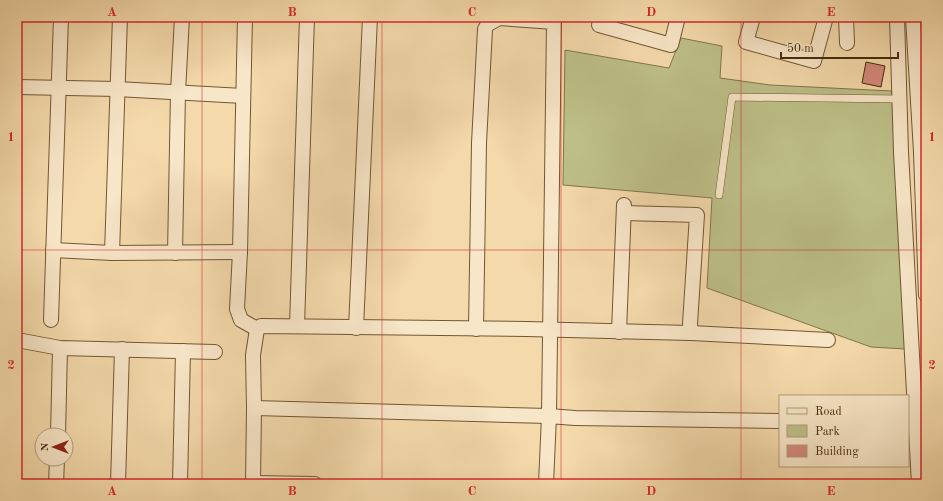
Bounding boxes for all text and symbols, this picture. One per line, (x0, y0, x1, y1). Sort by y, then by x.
text: A (107, 6, 117, 19)
text: B (287, 6, 297, 19)
text: C (468, 6, 476, 19)
text: D (646, 6, 656, 19)
text: E (827, 6, 836, 19)
scale bar (781, 34, 898, 60)
text: 50 m (787, 42, 814, 55)
text: 1 (7, 131, 15, 144)
text: 1 (928, 131, 936, 144)
text: 2 (7, 359, 15, 372)
text: 2 (928, 359, 936, 372)
legend (779, 395, 909, 467)
text: Road (815, 406, 842, 418)
text: Park (815, 426, 840, 438)
north arrow (34, 427, 74, 467)
text: N (40, 442, 51, 451)
text: Building (815, 446, 859, 458)
text: A (107, 485, 117, 498)
text: B (287, 485, 297, 498)
text: C (468, 485, 476, 498)
text: D (646, 485, 656, 498)
text: E (827, 485, 836, 498)

